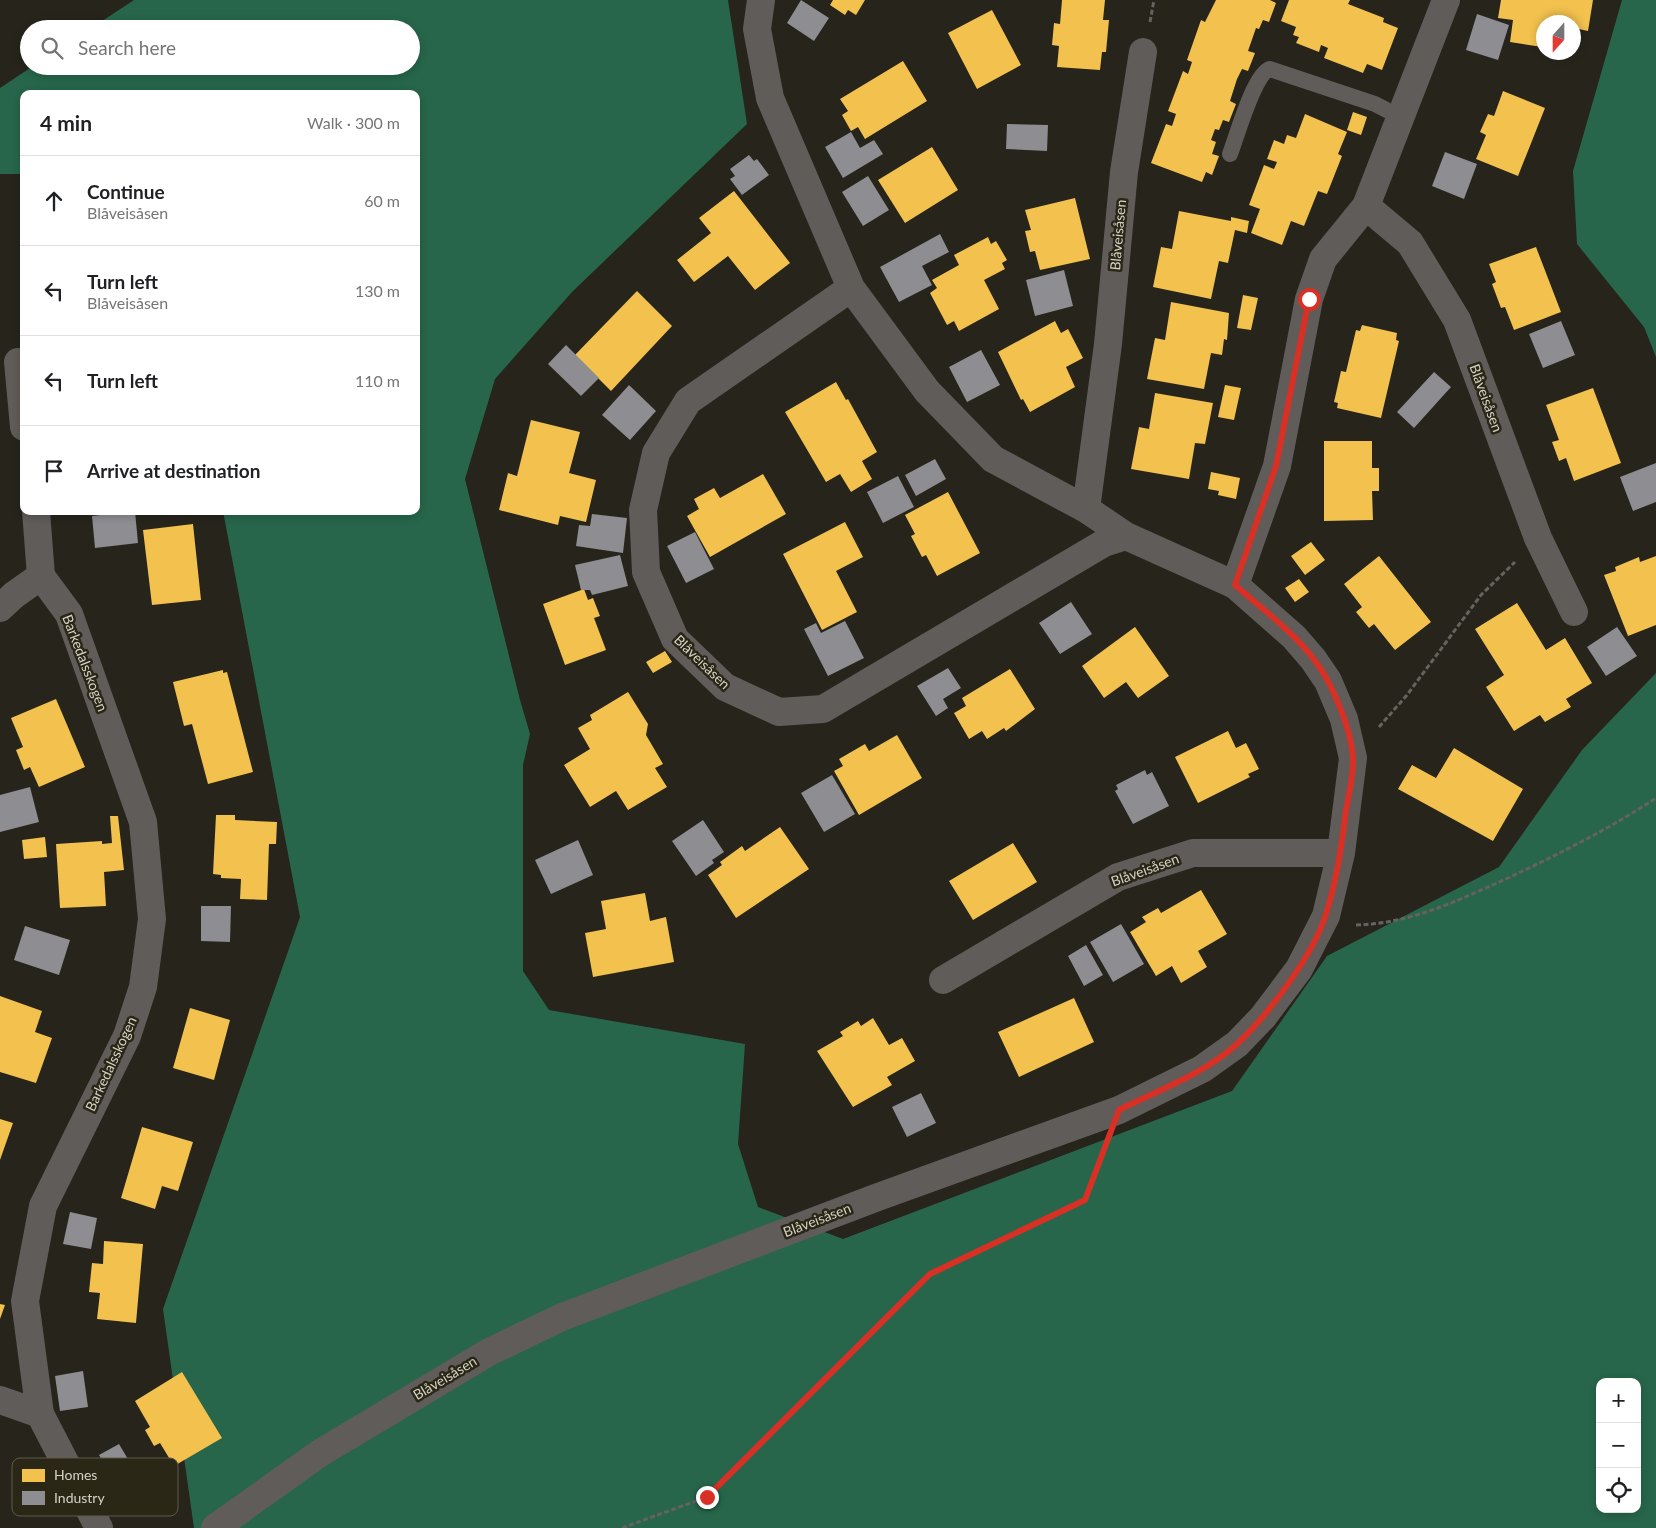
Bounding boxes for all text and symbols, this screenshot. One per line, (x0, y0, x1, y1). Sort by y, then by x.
north arrow (1536, 15, 1581, 60)
search box (20, 20, 420, 75)
icon: search (38, 34, 66, 62)
text: Search here (78, 36, 176, 59)
text: 4 min (40, 110, 92, 135)
text: Walk · 300 m (307, 113, 400, 132)
text: Continue (87, 180, 165, 203)
icon: ahead (40, 187, 68, 215)
text: 60 m (364, 191, 400, 210)
street label: Blåveisåsen (1106, 199, 1129, 271)
text: Blåveisåsen (87, 203, 168, 222)
text: Turn left (87, 270, 158, 293)
icon: left (40, 277, 68, 305)
text: 130 m (355, 281, 400, 300)
route start (1298, 288, 1321, 311)
text: Blåveisåsen (87, 293, 168, 312)
street label: Blåveisåsen (1466, 362, 1507, 434)
icon: left (40, 367, 68, 395)
text: Turn left (87, 369, 158, 392)
text: 110 m (355, 371, 400, 390)
icon: arrive (40, 457, 68, 485)
text: Arrive at destination (87, 459, 260, 482)
street label: Barkedalsskogen (59, 612, 112, 714)
street label: Blåveisåsen (671, 631, 734, 692)
street label: Blåveisåsen (1109, 849, 1181, 890)
street label: Barkedalsskogen (81, 1014, 140, 1114)
street label: Blåveisåsen (781, 1199, 853, 1240)
street label: Blåveisåsen (410, 1352, 480, 1403)
map controls (1596, 1378, 1641, 1513)
button: + (1596, 1378, 1641, 1423)
button: − (1596, 1423, 1641, 1468)
legend (12, 1458, 178, 1516)
text: Homes (54, 1466, 97, 1483)
button: locate (1596, 1468, 1641, 1513)
route end (696, 1486, 719, 1509)
text: Industry (54, 1489, 105, 1506)

